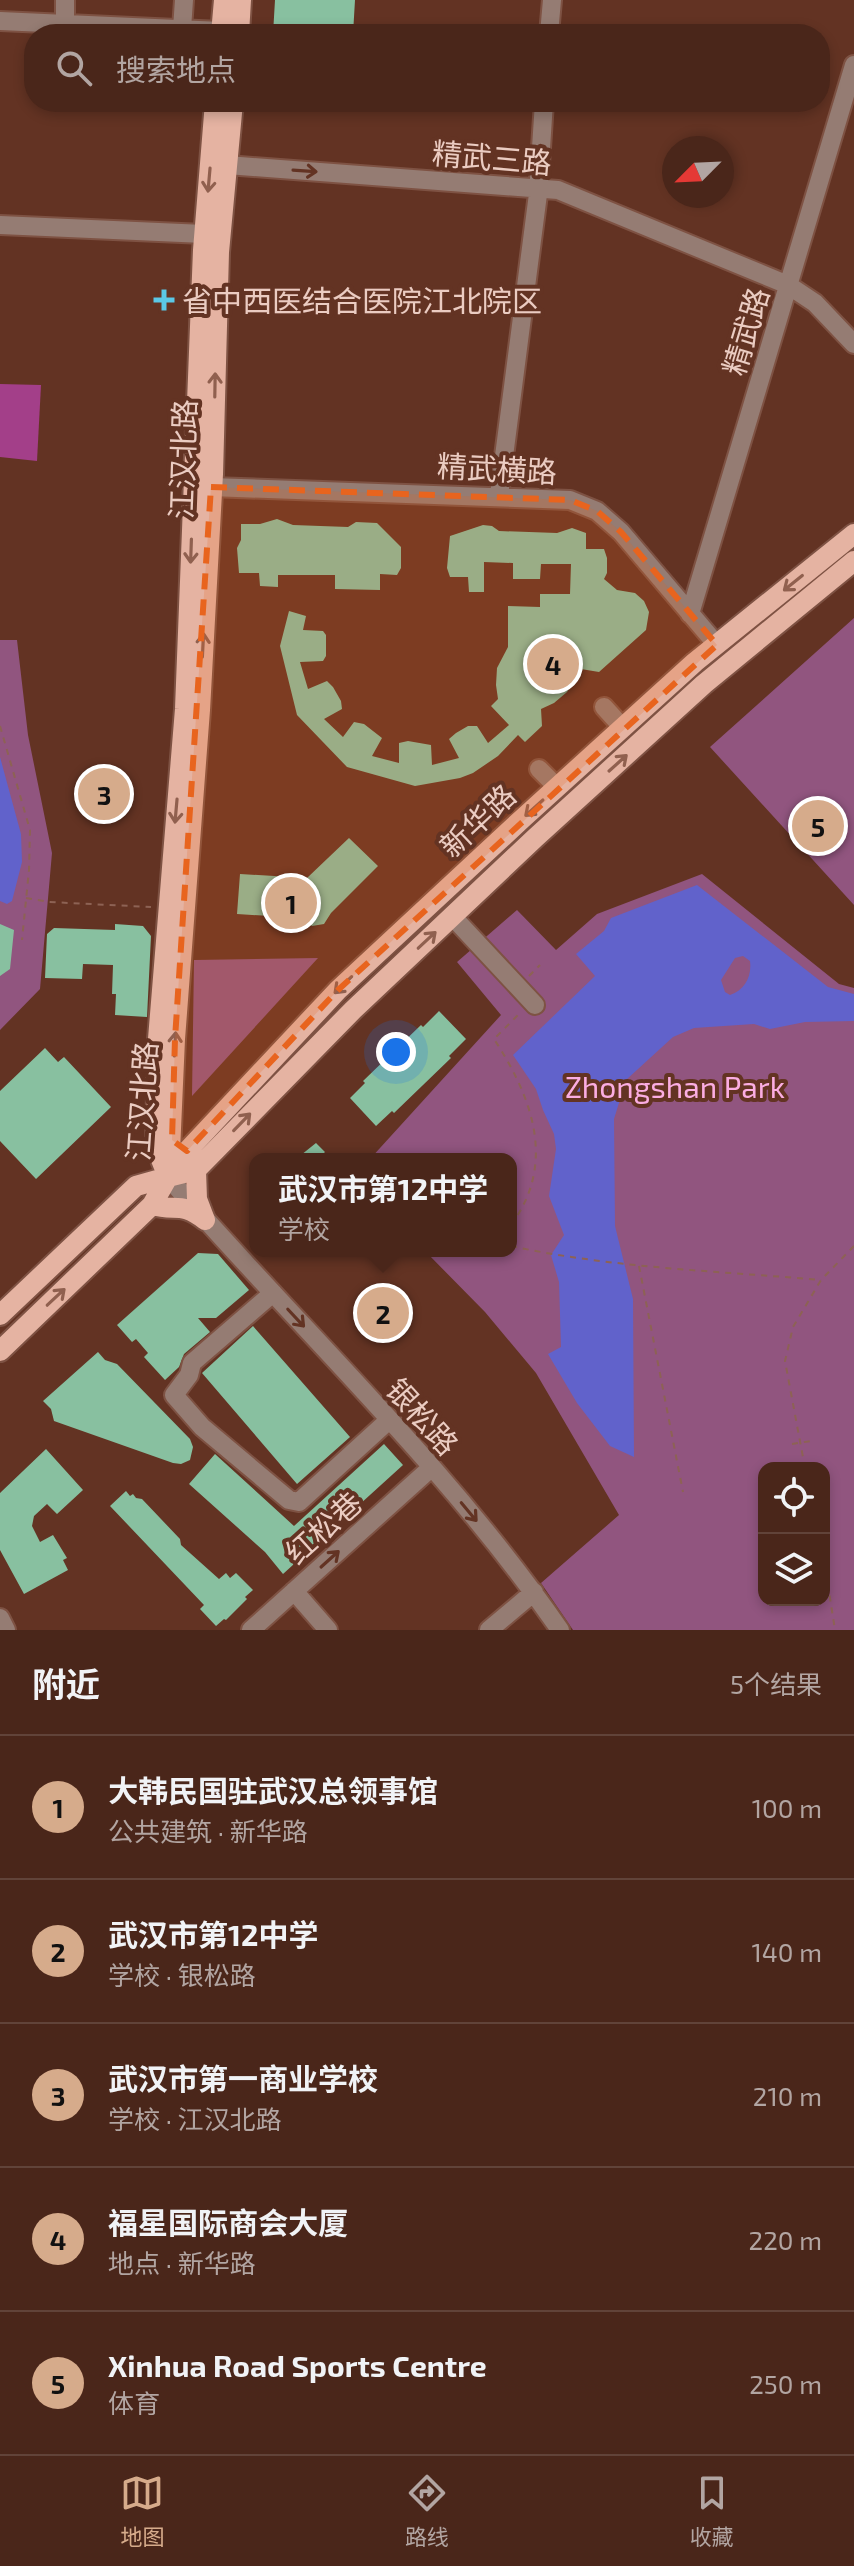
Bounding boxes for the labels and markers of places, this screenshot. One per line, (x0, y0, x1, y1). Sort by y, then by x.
place label: 省中西医结合医院江北院区 (182, 282, 542, 318)
marker: 省中西医结合医院江北院区 (153, 289, 175, 311)
pin: 4 (527, 634, 579, 694)
pin: 3 (78, 764, 130, 824)
pin: 5 (792, 796, 844, 856)
pin: 1 (265, 873, 317, 933)
pin: 2 (357, 1283, 409, 1343)

